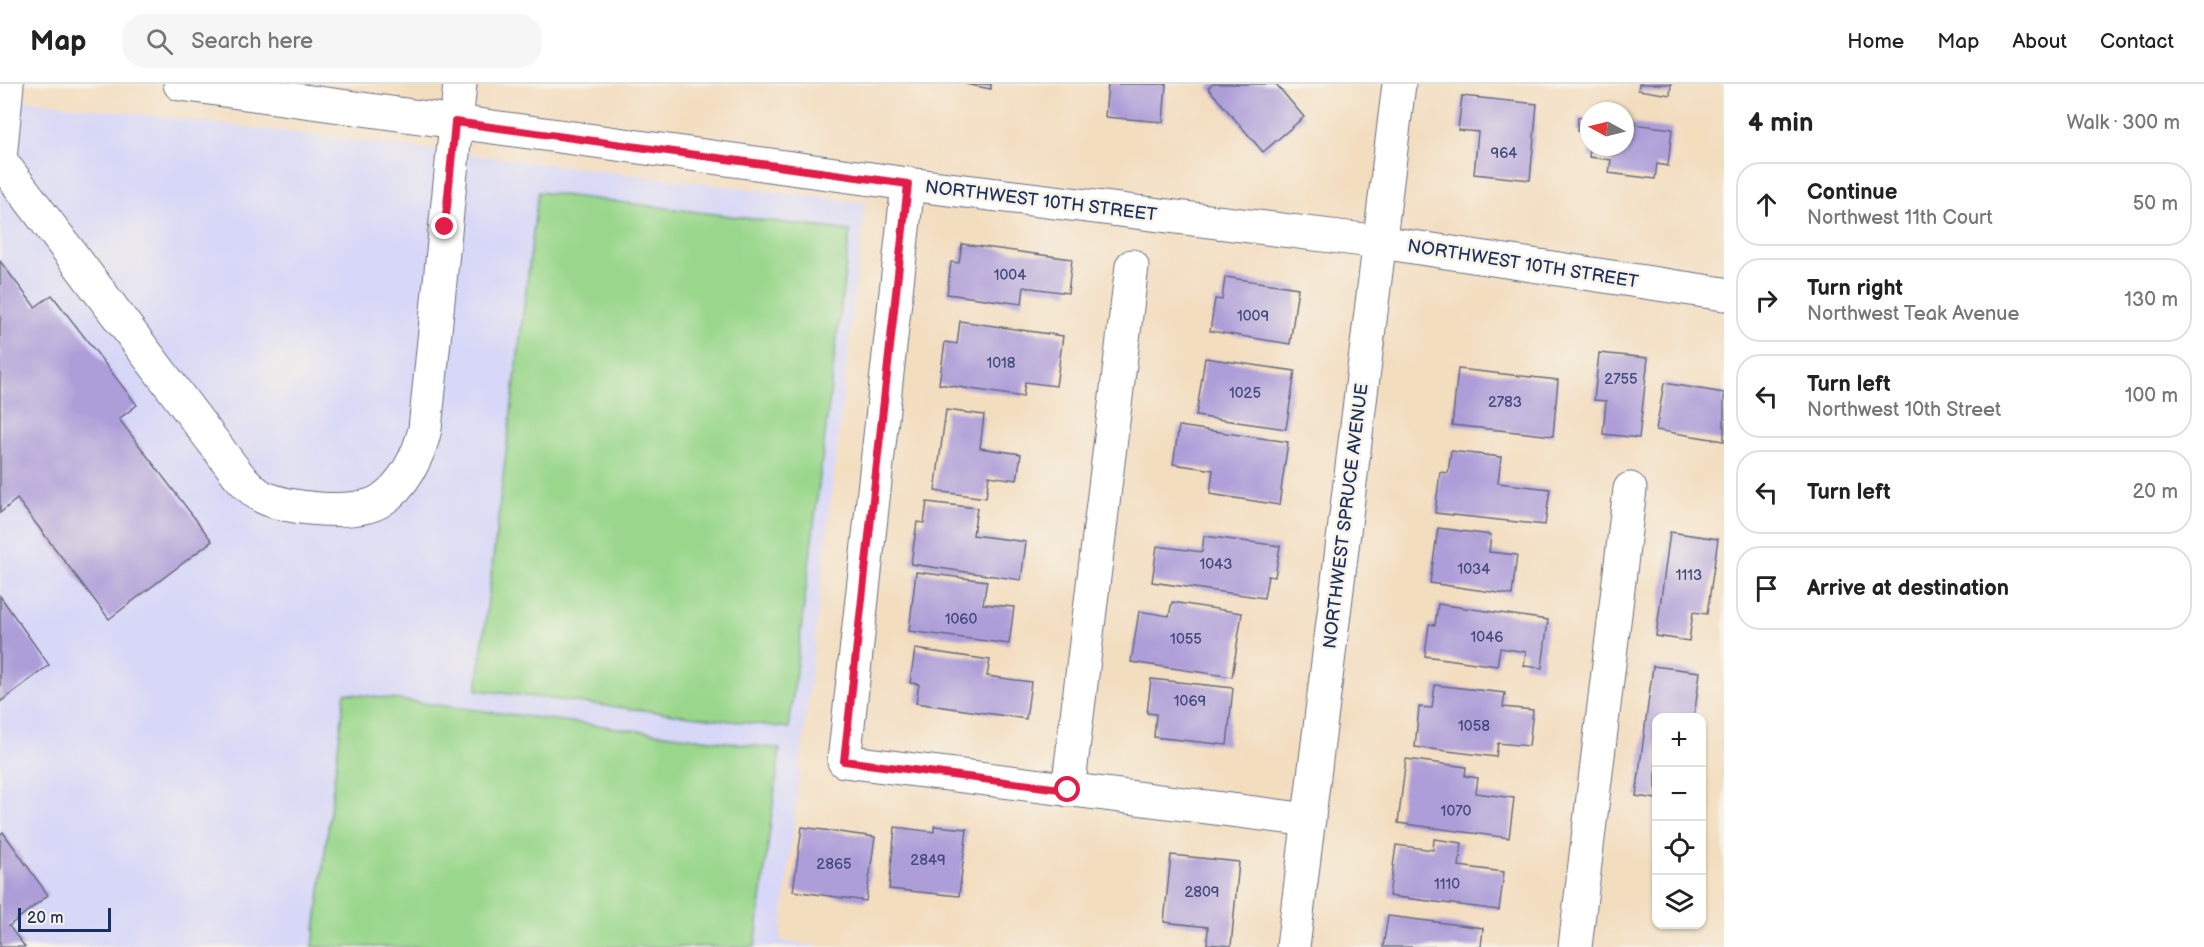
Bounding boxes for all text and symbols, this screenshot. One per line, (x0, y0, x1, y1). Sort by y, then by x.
search box (122, 14, 542, 68)
text: Map (30, 25, 86, 58)
icon: search (143, 25, 176, 58)
text: Search here (191, 28, 313, 55)
text: Home (1847, 29, 1904, 54)
text: Map (1937, 29, 1979, 54)
text: About (2012, 29, 2067, 54)
text: Contact (2100, 29, 2174, 54)
north arrow (1580, 102, 1634, 156)
text: 4 min (1748, 108, 1813, 139)
text: Walk · 300 m (2067, 111, 2180, 135)
house number: 964 (1491, 144, 1518, 163)
street label: NORTHWEST 10TH STREET (924, 176, 1158, 226)
text: Continue (1807, 179, 1897, 206)
icon: ahead (1750, 188, 1783, 221)
text: 50 m (2133, 192, 2178, 216)
text: Northwest 11th Court (1807, 206, 1993, 230)
route end (431, 213, 457, 239)
street label: NORTHWEST 10TH STREET (1406, 235, 1640, 293)
house number: 1004 (994, 266, 1026, 285)
text: Turn right (1807, 275, 1903, 302)
icon: right (1750, 284, 1783, 317)
text: 130 m (2124, 288, 2178, 312)
text: Northwest Teak Avenue (1807, 302, 2019, 326)
house number: 1009 (1237, 307, 1269, 326)
house number: 1018 (986, 354, 1016, 373)
house number: 2755 (1604, 370, 1638, 389)
text: Turn left (1807, 371, 1891, 398)
icon: left (1750, 380, 1783, 413)
street label: NORTHWEST SPRUCE AVENUE (1319, 382, 1373, 650)
house number: 1025 (1229, 384, 1261, 403)
text: 100 m (2125, 384, 2178, 408)
house number: 2783 (1488, 393, 1522, 412)
text: Northwest 10th Street (1807, 398, 2001, 422)
icon: left (1750, 476, 1783, 509)
text: Turn left (1807, 479, 1891, 506)
text: 20 m (2133, 480, 2178, 504)
house number: 1043 (1199, 555, 1233, 574)
house number: 1034 (1457, 560, 1491, 579)
house number: 1113 (1676, 566, 1702, 585)
icon: arrive (1750, 572, 1783, 605)
text: Arrive at destination (1807, 575, 2009, 602)
house number: 1060 (945, 610, 977, 629)
house number: 1046 (1471, 628, 1503, 647)
house number: 1055 (1170, 630, 1202, 649)
house number: 1069 (1174, 692, 1206, 711)
map controls (1652, 713, 1706, 929)
button: + (1652, 713, 1706, 767)
house number: 1058 (1458, 717, 1490, 736)
button: − (1652, 767, 1706, 821)
route start (1054, 776, 1080, 802)
house number: 1070 (1441, 802, 1472, 821)
button: locate (1652, 821, 1706, 875)
house number: 2849 (910, 851, 946, 870)
house number: 2865 (816, 855, 852, 874)
house number: 1110 (1434, 875, 1460, 894)
button: layers (1652, 875, 1706, 929)
house number: 2809 (1184, 883, 1220, 902)
scale bar (18, 905, 111, 932)
text: 20 m (27, 909, 63, 928)

